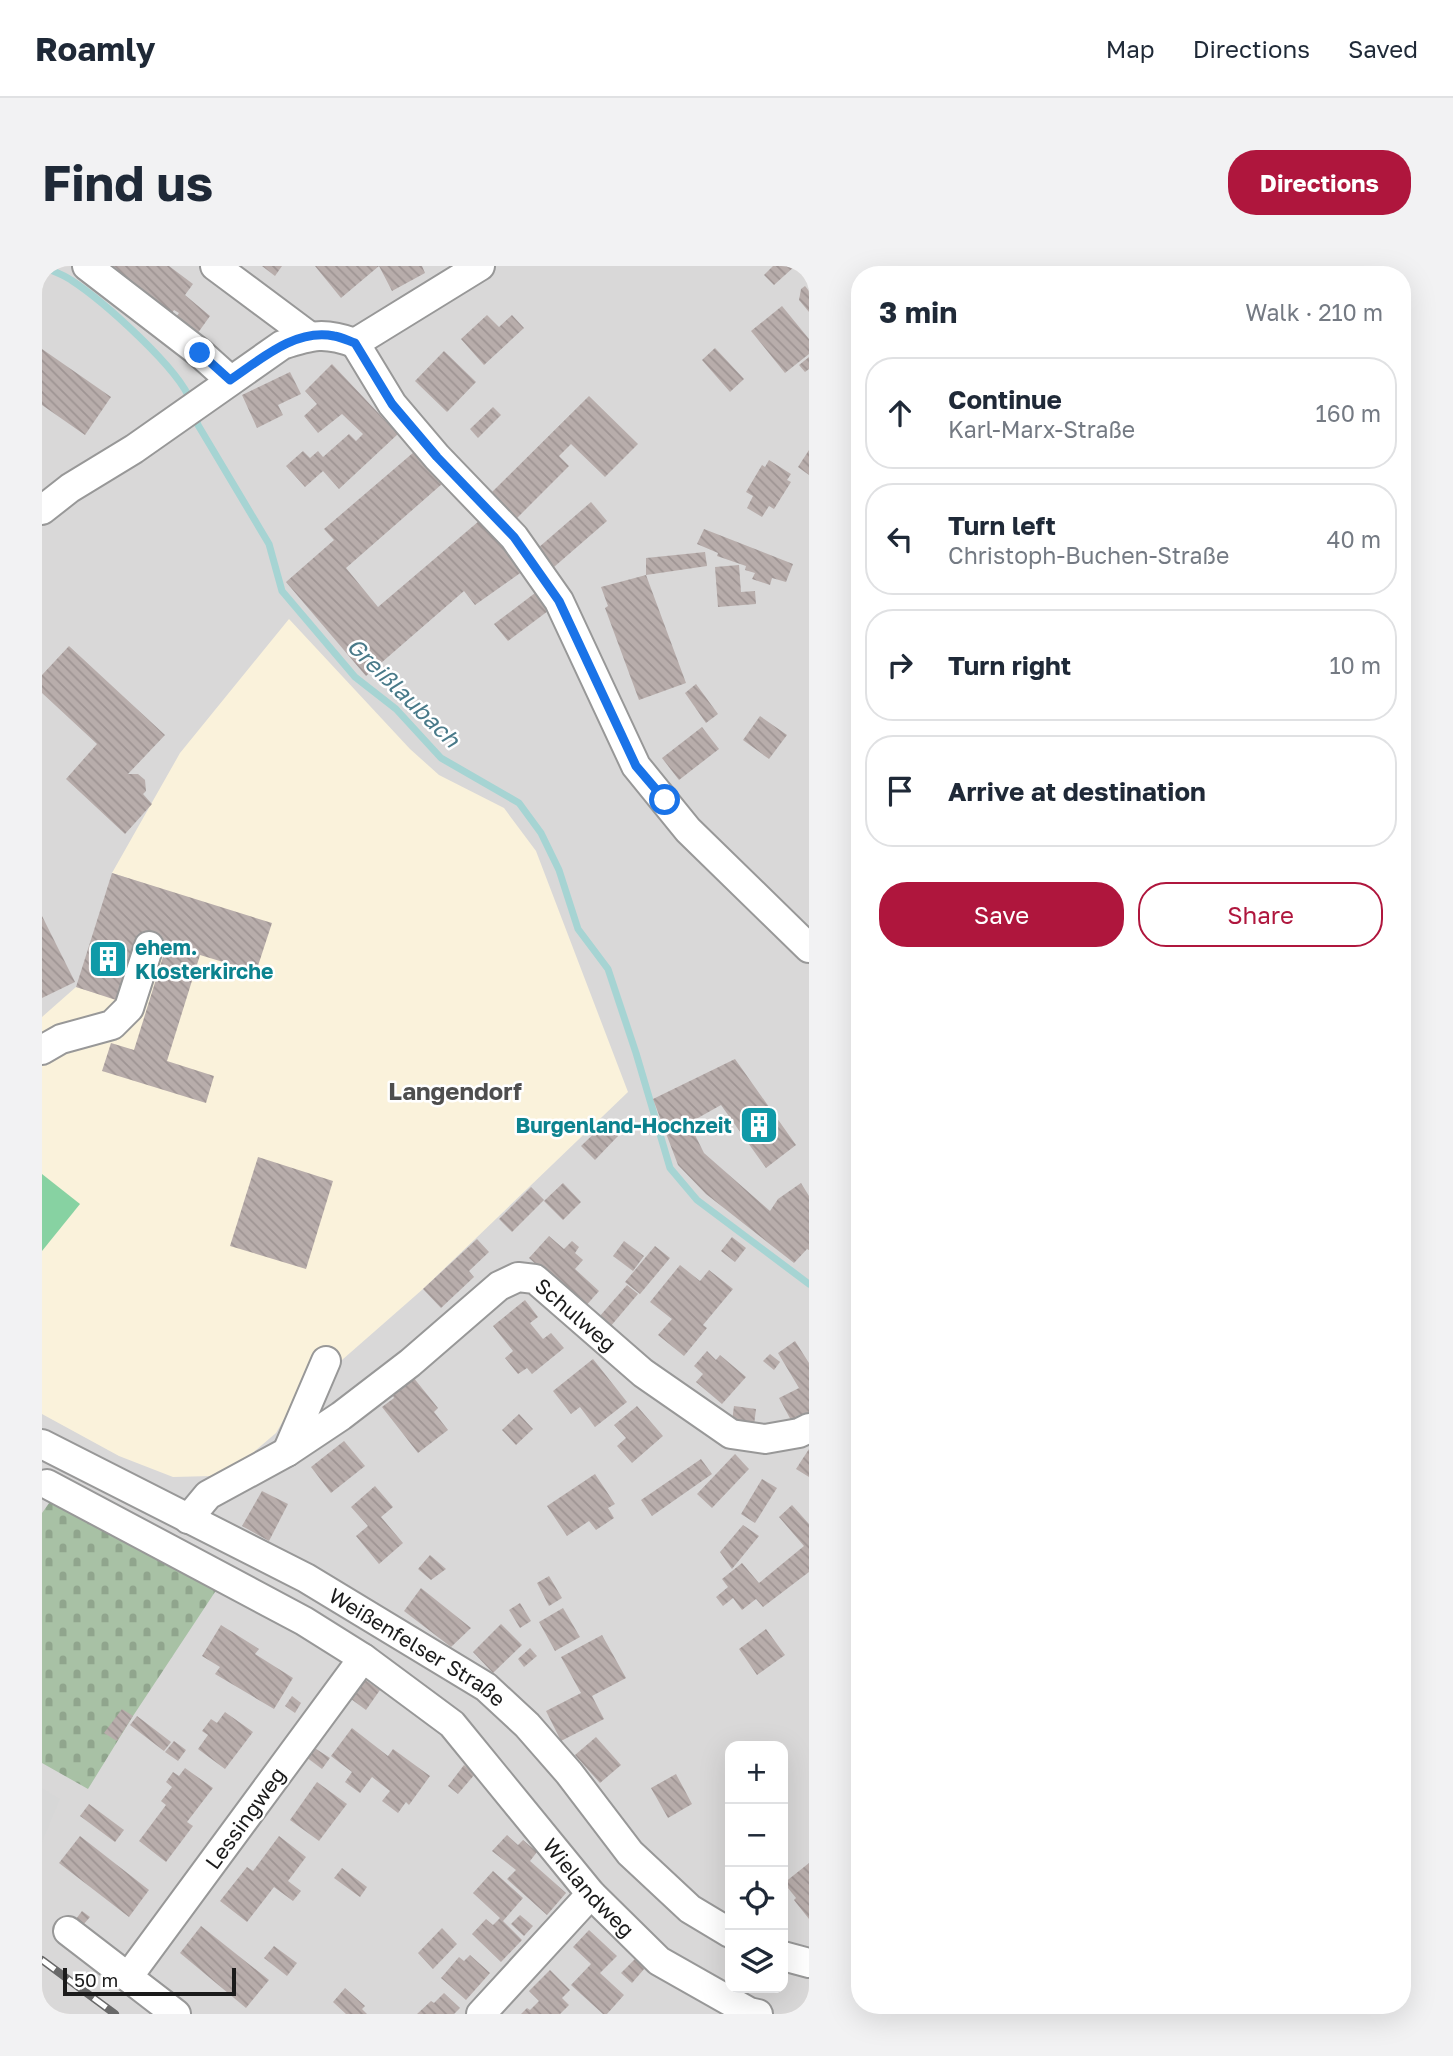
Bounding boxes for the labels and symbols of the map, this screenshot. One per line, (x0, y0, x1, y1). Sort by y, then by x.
route end (184, 337, 215, 368)
water label: Greißlaubach (342, 631, 467, 753)
route start (649, 784, 680, 815)
place label: ehem. Klosterkirche (135, 934, 273, 984)
building icon: ehem. Klosterkirche (87, 938, 129, 980)
district label: Langendorf (388, 1076, 522, 1105)
building icon: Burgenland-Hochzeit (738, 1104, 780, 1146)
place label: Burgenland-Hochzeit (516, 1112, 732, 1138)
street label: Schulweg (530, 1272, 622, 1357)
street label: Weißenfelser Straße (324, 1582, 511, 1712)
street label: Lessingweg (199, 1762, 291, 1874)
street label: Wielandweg (538, 1833, 640, 1942)
scale bar (63, 1965, 236, 1997)

